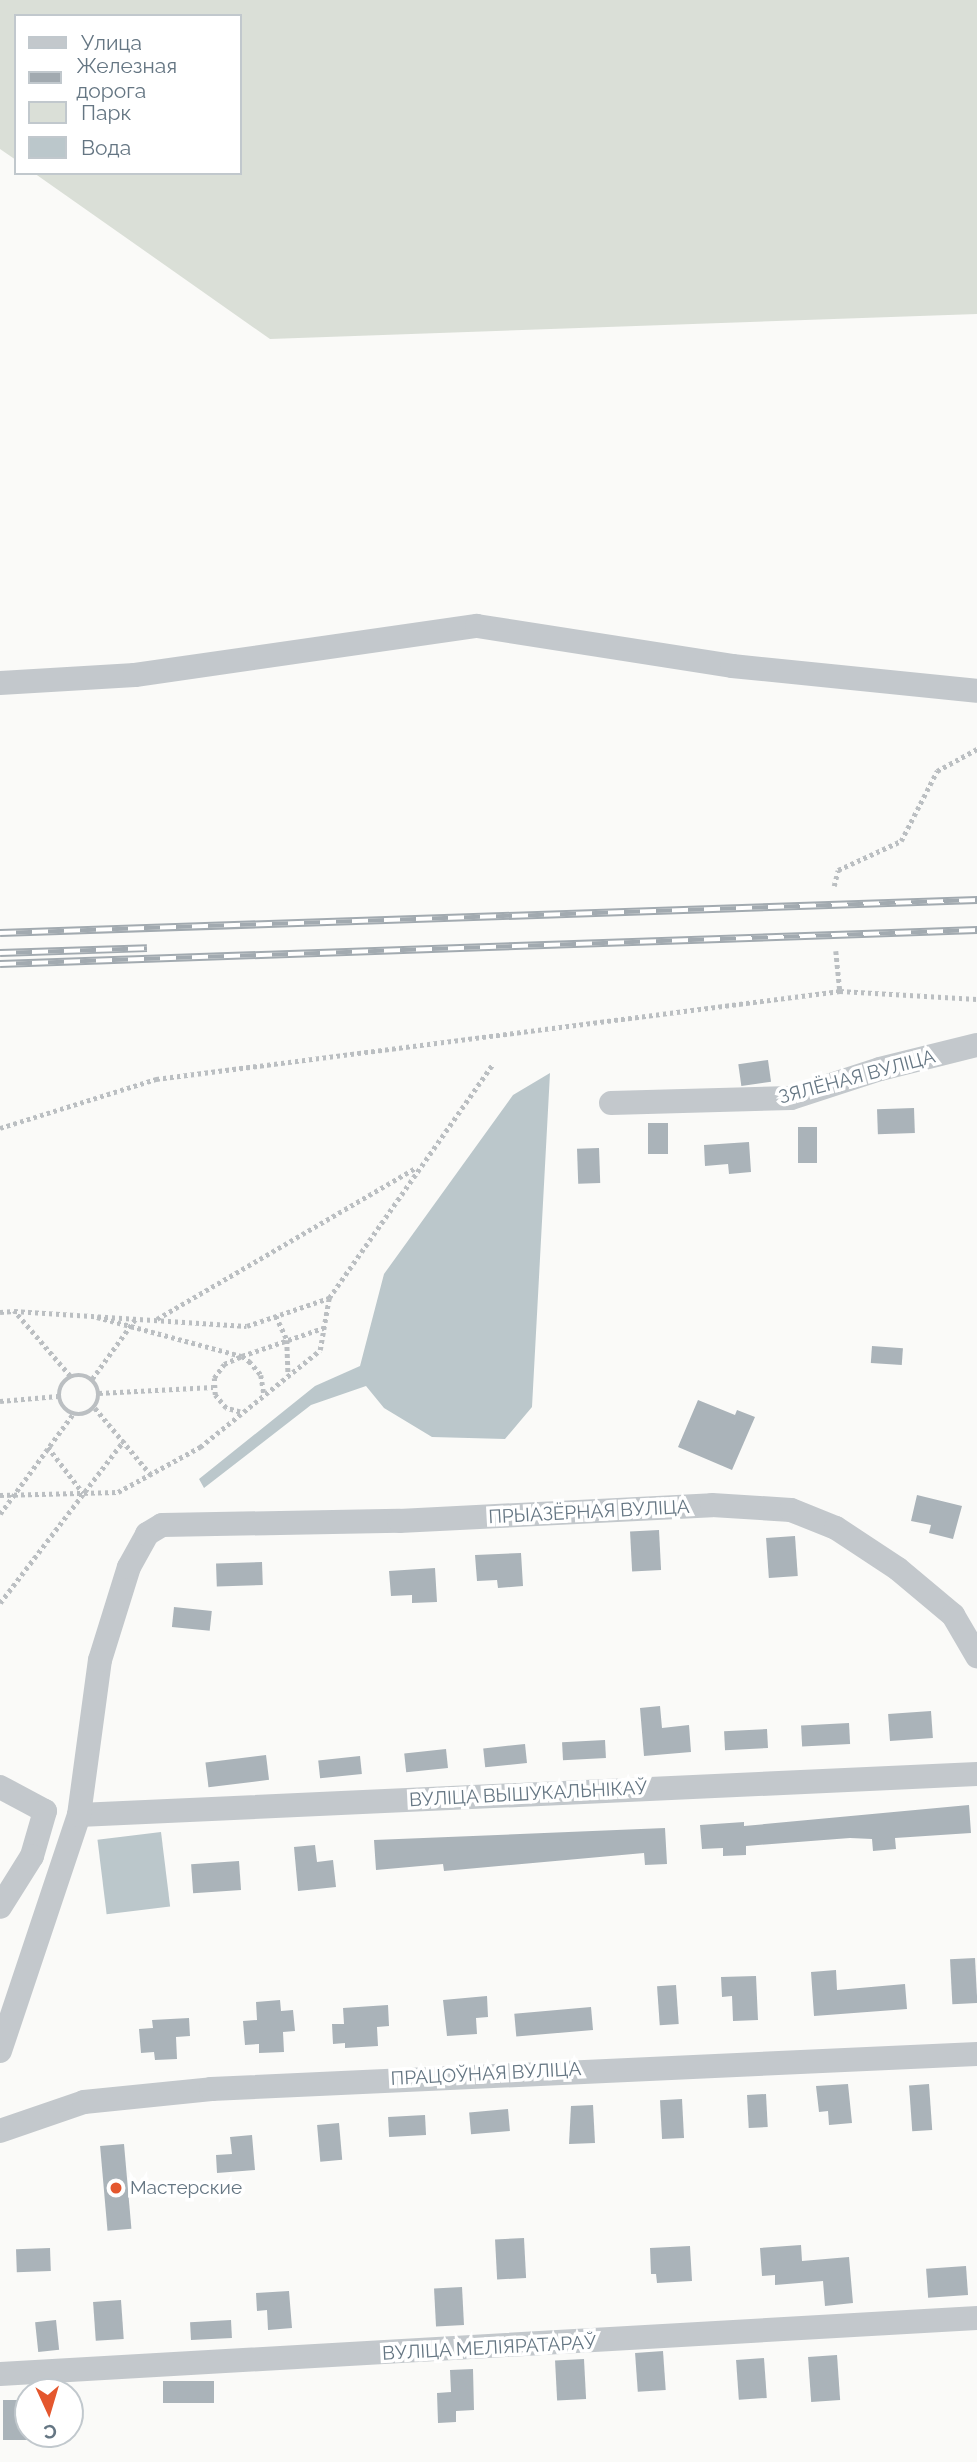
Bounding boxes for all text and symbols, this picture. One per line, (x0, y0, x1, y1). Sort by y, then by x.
legend (14, 14, 242, 175)
text: Улица (81, 30, 142, 55)
text: Железная дорога (76, 53, 177, 103)
text: Парк (81, 100, 131, 125)
text: Вода (81, 135, 131, 160)
street label: ЗЯЛЁНАЯ ВУЛІЦА (776, 1045, 938, 1109)
street label: ПРЫАЗЁРНАЯ ВУЛІЦА (488, 1495, 690, 1529)
street label: ВУЛІЦА ВЫШУКАЛЬНІКАЎ (408, 1776, 648, 1812)
street label: ПРАЦОЎНАЯ ВУЛІЦА (390, 2058, 582, 2090)
place label: Мастерские (130, 2177, 242, 2199)
marker: Мастерские (108, 2180, 124, 2196)
street label: ВУЛІЦА МЕЛІЯРАТАРАЎ (381, 2331, 597, 2365)
north arrow (14, 2378, 84, 2448)
text: С (43, 2421, 58, 2443)

